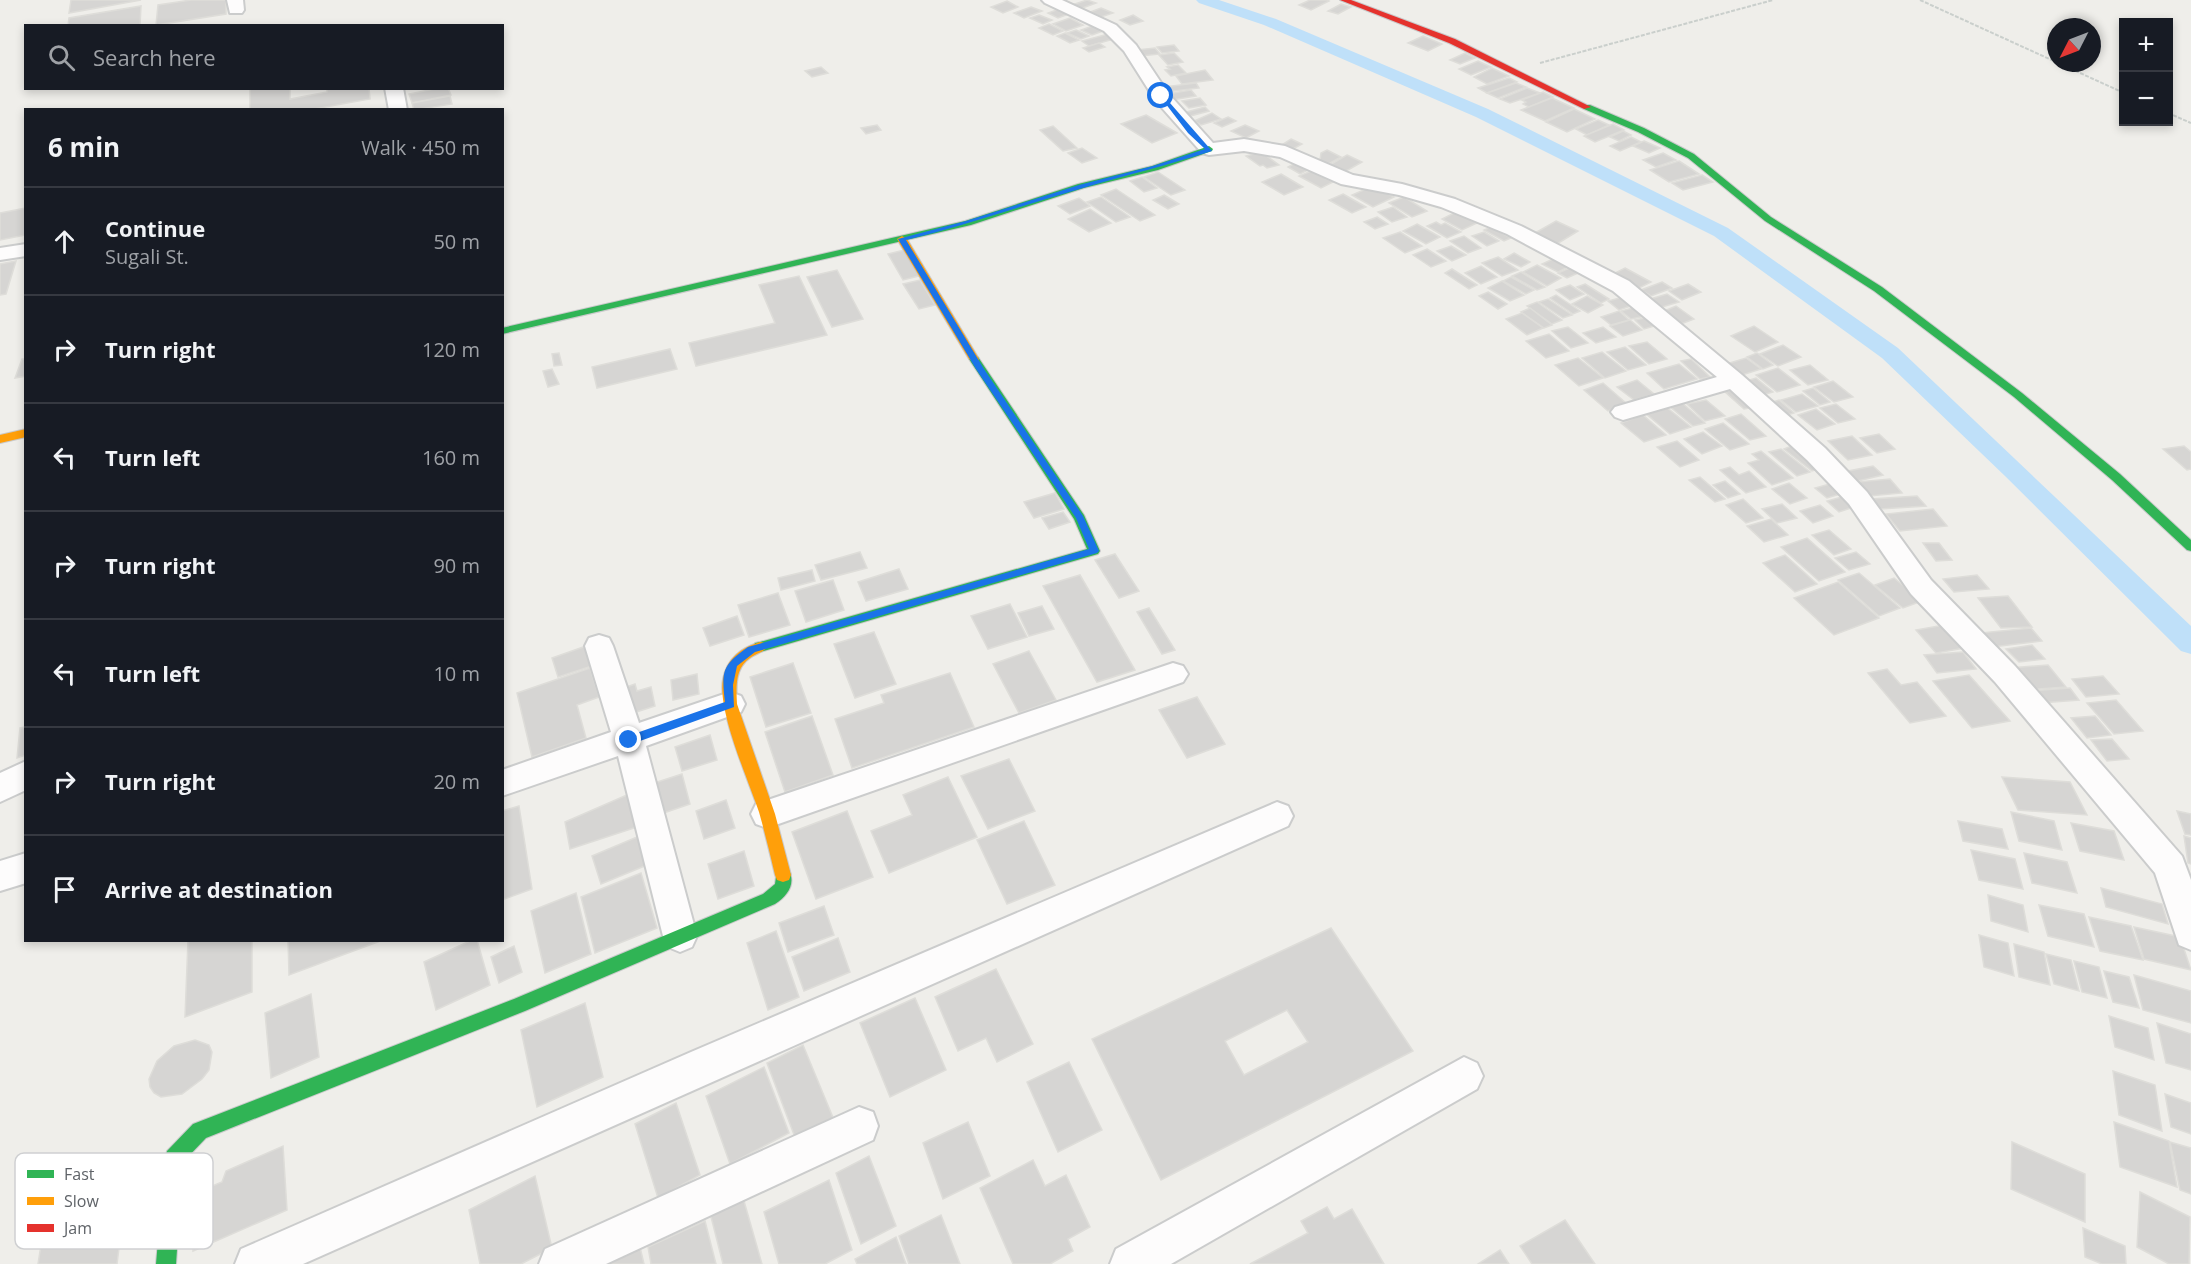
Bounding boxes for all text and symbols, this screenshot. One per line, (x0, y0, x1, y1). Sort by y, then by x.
north arrow (2047, 18, 2101, 72)
map controls (2119, 18, 2173, 126)
button: + (2119, 18, 2173, 72)
search box (24, 24, 504, 90)
icon: search (45, 41, 78, 74)
text: Search here (93, 42, 216, 72)
button: − (2119, 72, 2173, 126)
route start (1147, 82, 1173, 108)
text: 6 min (48, 129, 120, 165)
text: Walk · 450 m (361, 134, 480, 161)
text: Continue (105, 213, 205, 243)
icon: ahead (48, 225, 81, 258)
text: 50 m (433, 228, 480, 255)
text: Sugali St. (105, 243, 189, 270)
icon: right (48, 333, 81, 366)
text: Turn right (105, 334, 216, 364)
text: 120 m (422, 336, 480, 363)
icon: left (48, 441, 81, 474)
text: Turn left (105, 442, 200, 472)
text: 160 m (422, 444, 480, 471)
icon: right (48, 549, 81, 582)
text: Turn right (105, 550, 216, 580)
text: 90 m (433, 552, 480, 579)
icon: left (48, 657, 81, 690)
text: Turn left (105, 658, 200, 688)
text: 10 m (433, 660, 480, 687)
route end (615, 726, 641, 752)
icon: right (48, 765, 81, 798)
text: Turn right (105, 766, 216, 796)
text: 20 m (433, 768, 480, 795)
icon: arrive (48, 873, 81, 906)
text: Arrive at destination (105, 874, 333, 904)
legend (15, 1153, 213, 1249)
text: Fast (64, 1163, 95, 1185)
text: Slow (64, 1190, 99, 1212)
text: Jam (62, 1217, 92, 1239)

